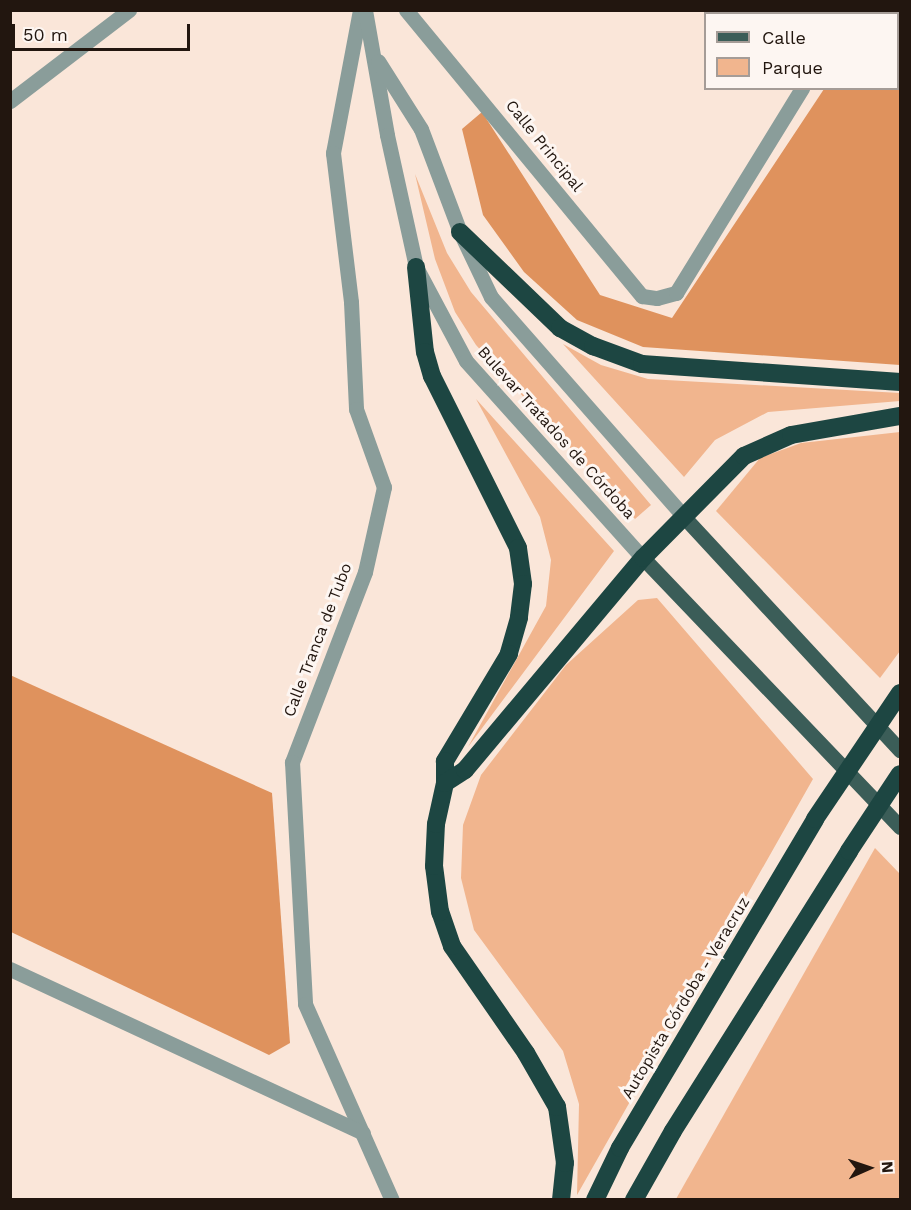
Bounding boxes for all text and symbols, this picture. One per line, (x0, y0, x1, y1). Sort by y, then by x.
scale bar (15, 12, 194, 50)
legend (704, 12, 899, 90)
text: 50 m (23, 24, 68, 45)
text: Calle (762, 27, 806, 48)
text: Parque (762, 57, 823, 78)
street label: Calle Principal (501, 96, 587, 196)
street label: Bulevar Tratados de Córdoba (473, 342, 639, 524)
street label: Calle Tranca de Tubo (280, 560, 356, 720)
street label: Autopista Córdoba - Veracruz (618, 893, 754, 1103)
north arrow (839, 1138, 899, 1198)
text: N (878, 1161, 897, 1173)

